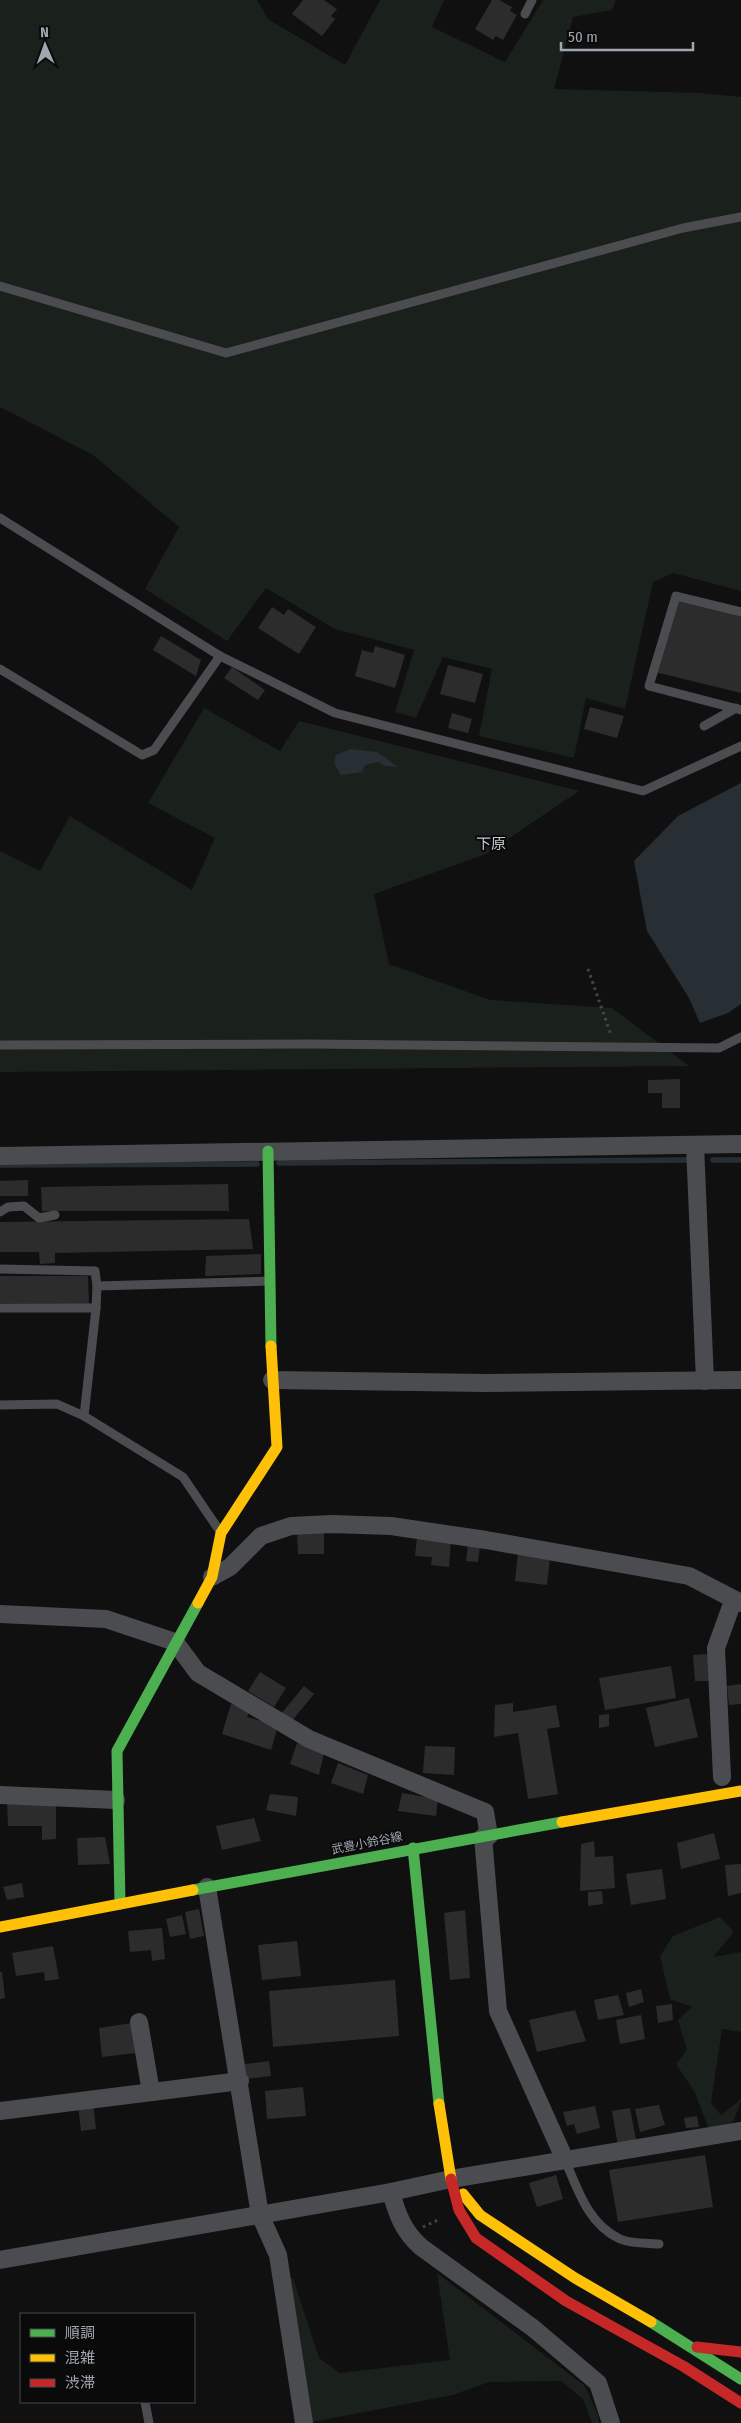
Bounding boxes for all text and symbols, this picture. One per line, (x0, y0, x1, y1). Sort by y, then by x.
north arrow (20, 20, 70, 70)
scale bar (561, 20, 694, 52)
text: N (40, 24, 49, 41)
text: 50 m (568, 28, 598, 46)
district label: 下原 (476, 835, 506, 853)
street label: 武豊小鈴谷線 (330, 1829, 404, 1857)
legend (20, 2313, 195, 2403)
text: 順調 (65, 2324, 95, 2342)
text: 混雑 (65, 2349, 95, 2367)
text: 渋滞 (65, 2374, 95, 2392)

